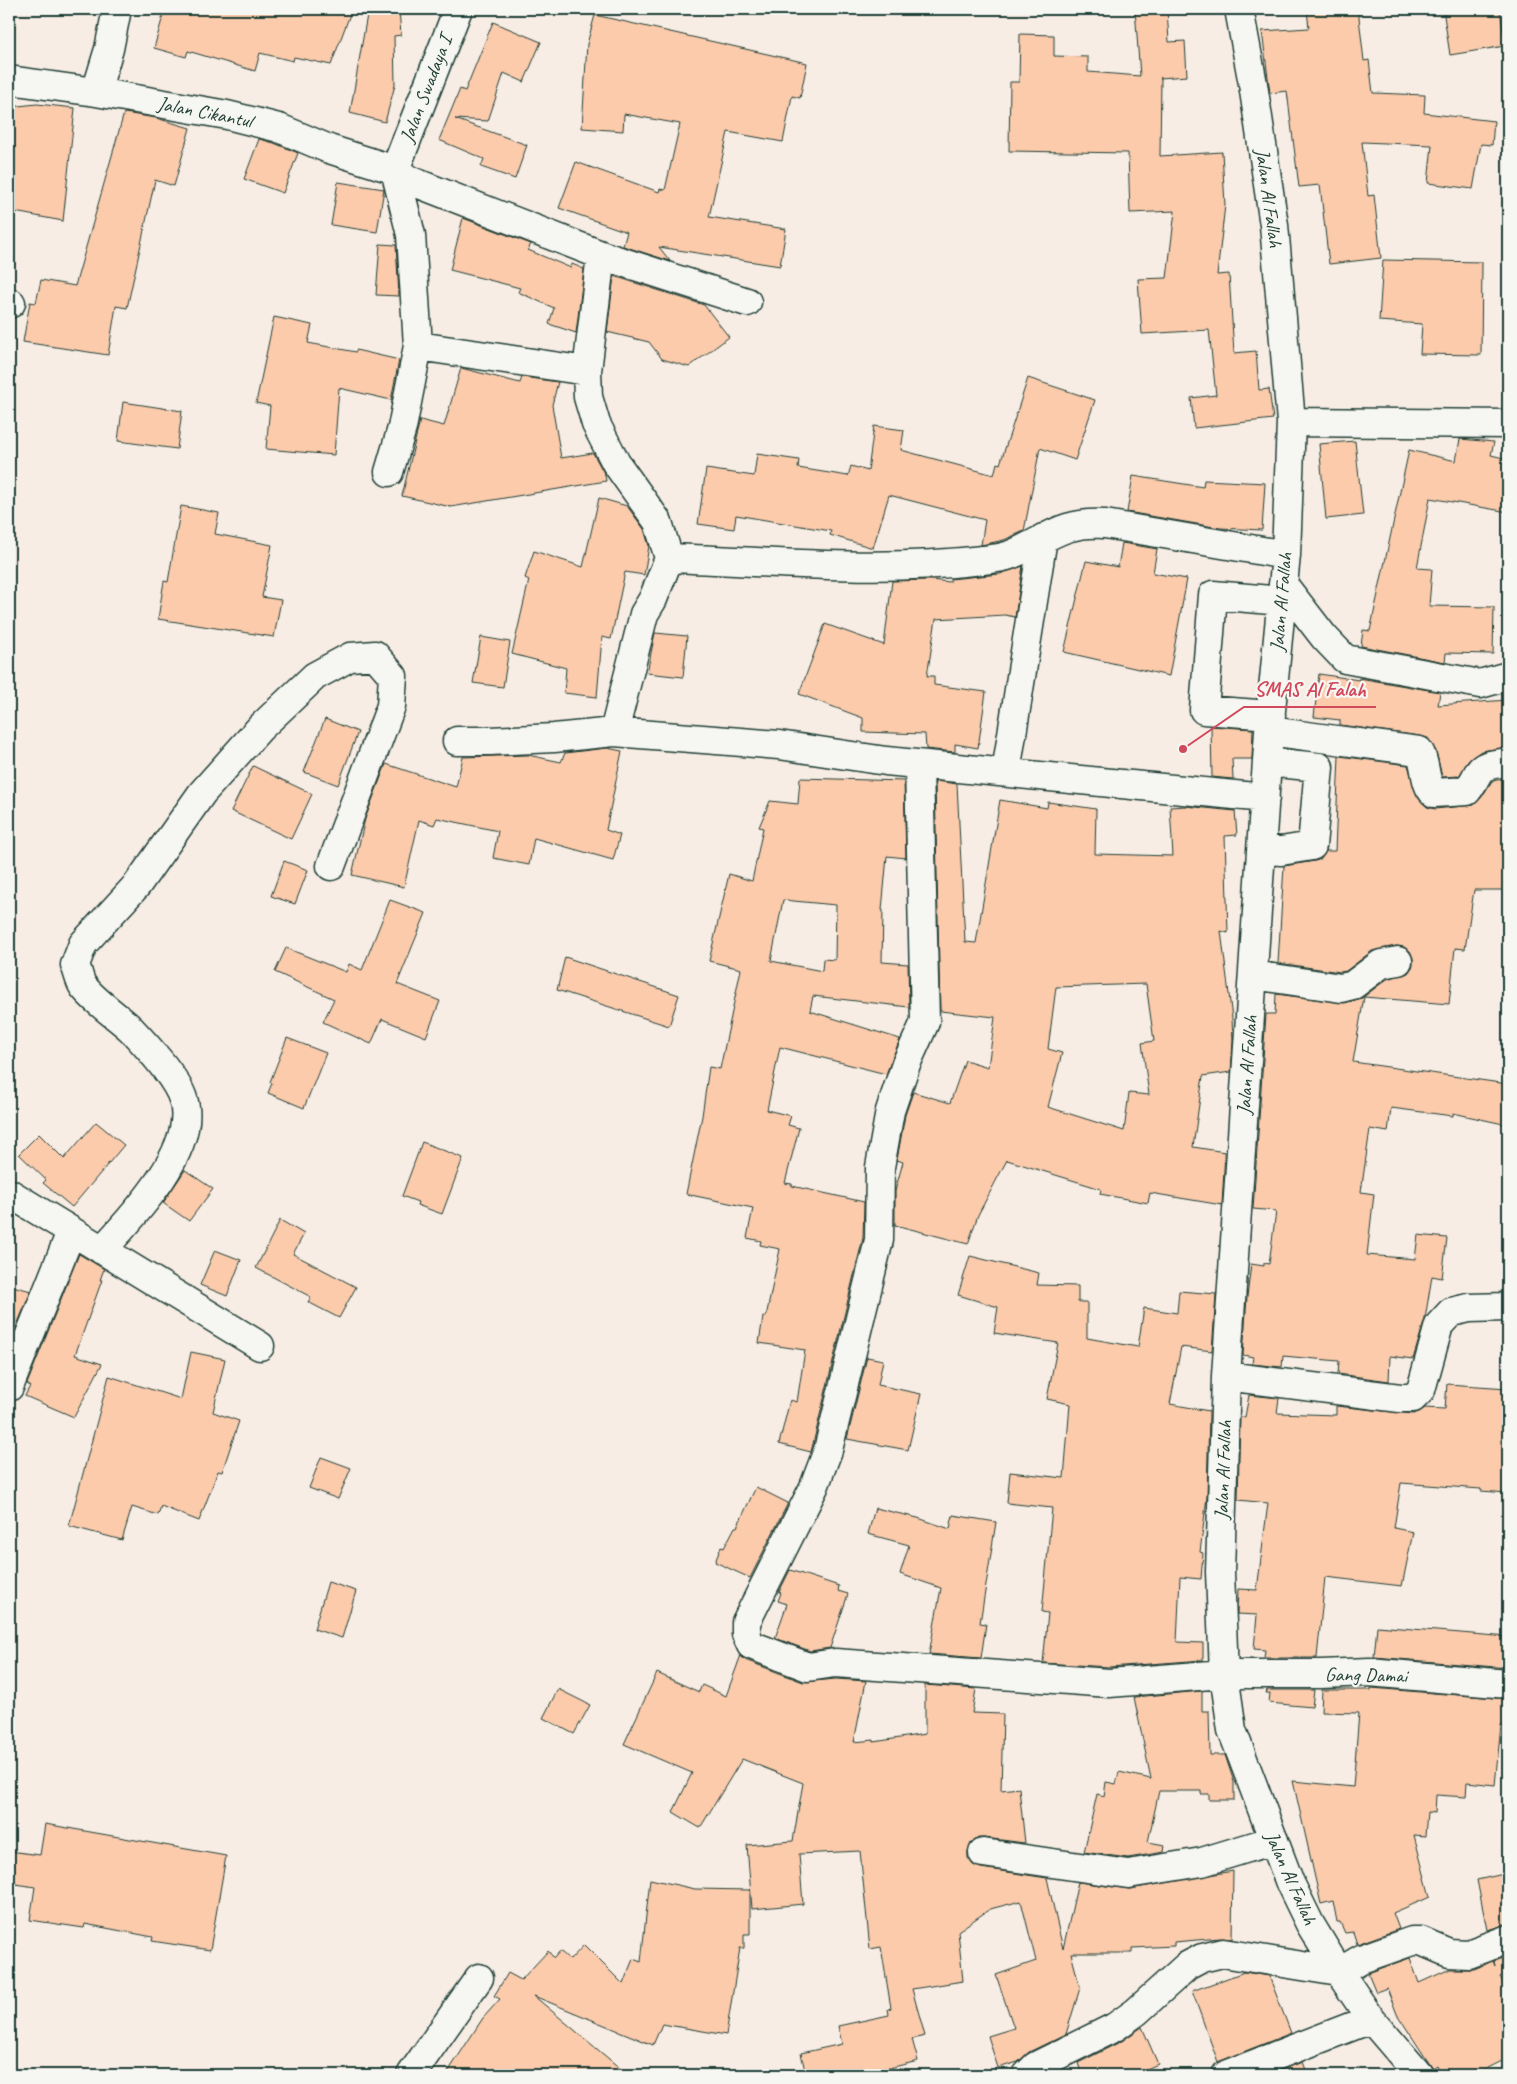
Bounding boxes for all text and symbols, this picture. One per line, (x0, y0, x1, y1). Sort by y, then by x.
street label: Jalan Swadaya I (394, 27, 460, 147)
street label: Jalan Cikantul (155, 90, 258, 134)
street label: Jalan Al Fallah (1250, 146, 1288, 250)
street label: Jalan Al Fallah (1264, 551, 1298, 654)
callout: SMAS Al Falah (1244, 671, 1376, 707)
text: SMAS Al Falah (1254, 676, 1367, 702)
street label: Jalan Al Fallah (1231, 1014, 1263, 1116)
street label: Jalan Al Fallah (1209, 1419, 1237, 1521)
street label: Gang Damai (1325, 1662, 1410, 1688)
street label: Jalan Al Fallah (1259, 1827, 1323, 1929)

